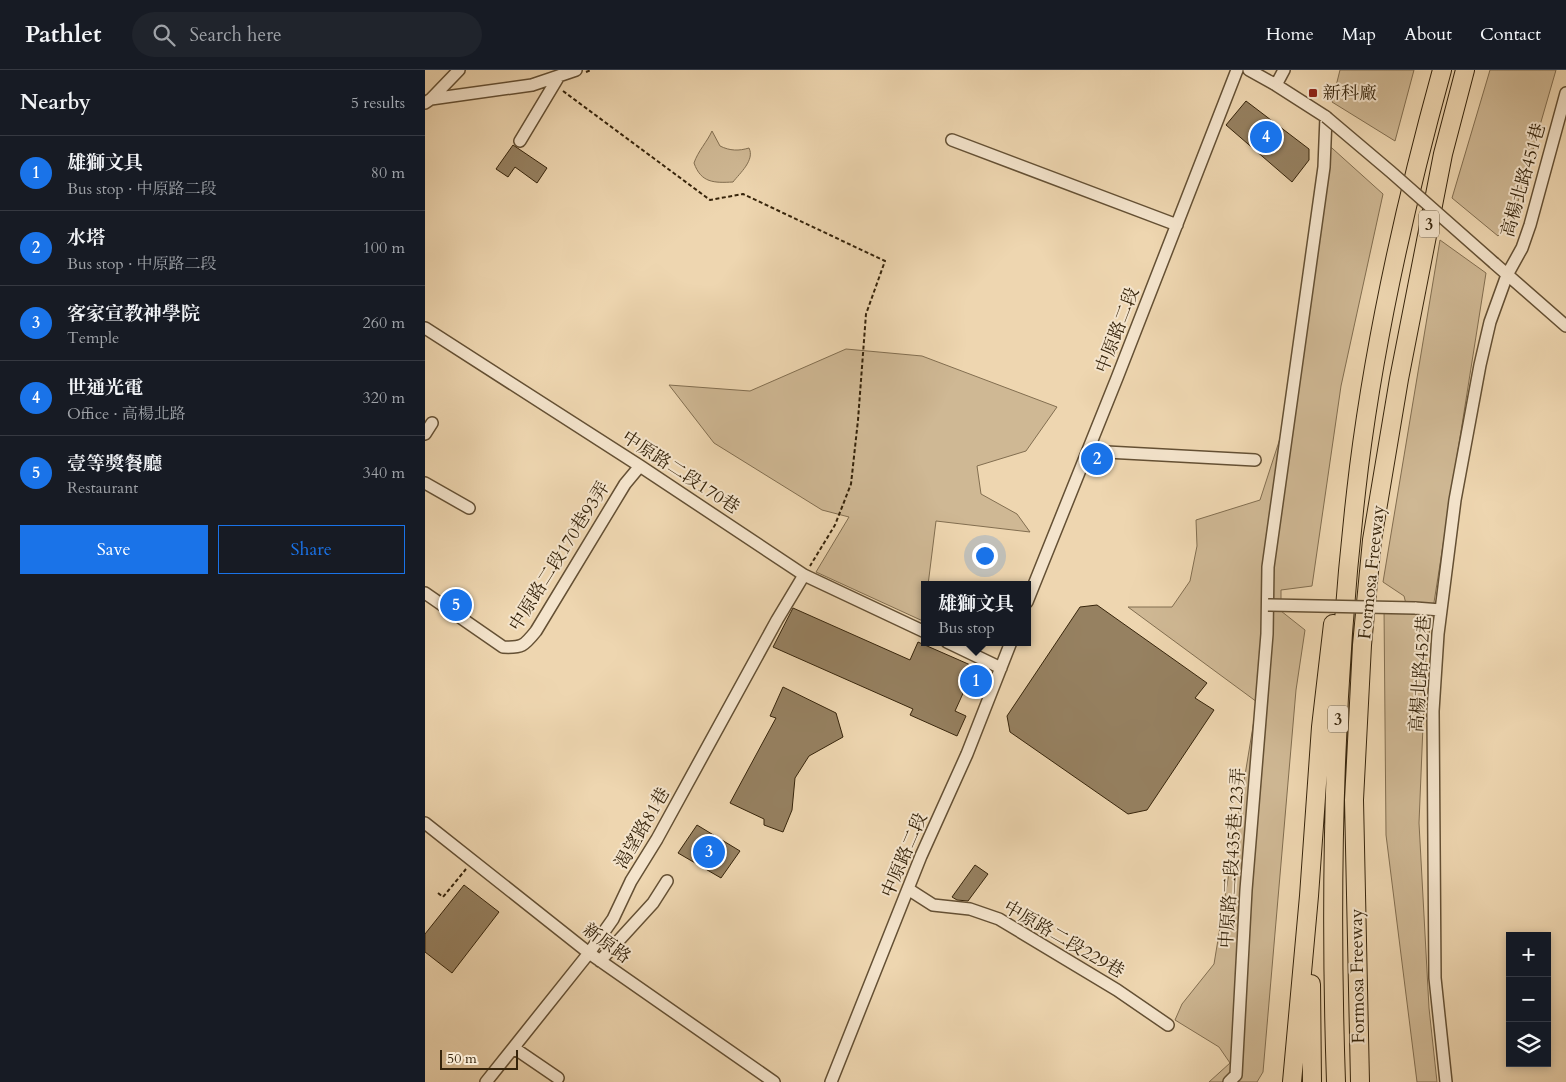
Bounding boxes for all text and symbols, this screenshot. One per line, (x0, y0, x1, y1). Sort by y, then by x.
search box (132, 12, 482, 57)
text: Pathlet (25, 18, 102, 51)
icon: search (150, 21, 178, 49)
text: Search here (190, 22, 282, 48)
text: Home (1266, 22, 1314, 47)
text: Map (1342, 22, 1376, 47)
text: About (1404, 22, 1452, 47)
text: Contact (1480, 22, 1541, 47)
place label: 新科廠 (1323, 81, 1377, 106)
marker: 新科廠 (1307, 87, 1319, 99)
text: Nearby (20, 88, 91, 117)
text: 5 results (351, 92, 405, 114)
pin: 4 (1250, 118, 1282, 156)
street label: 高楊北路451巷 (1495, 120, 1552, 240)
text: 雄獅文具 (67, 150, 143, 176)
text: 1 (32, 162, 40, 184)
text: 80 m (371, 162, 405, 184)
text: Bus stop · 中原路二段 (67, 178, 217, 200)
road number: 3 (1419, 210, 1439, 238)
text: 水塔 (67, 225, 105, 251)
text: 2 (32, 237, 40, 259)
text: 100 m (363, 237, 405, 259)
text: Bus stop · 中原路二段 (67, 253, 217, 275)
street label: 中原路二段 (1090, 284, 1145, 377)
text: 客家宣教神學院 (67, 301, 200, 327)
text: 3 (32, 312, 40, 334)
text: 260 m (363, 312, 405, 334)
text: Temple (67, 327, 119, 349)
text: 世通光電 (67, 375, 143, 401)
text: 4 (32, 387, 40, 409)
text: 320 m (363, 387, 405, 409)
text: Office · 高楊北路 (67, 403, 186, 425)
street label: 中原路二段170巷 (617, 425, 744, 520)
pin: 2 (1081, 440, 1113, 478)
text: 壹等獎餐廳 (67, 451, 162, 477)
text: 5 (32, 462, 40, 484)
text: 340 m (363, 462, 405, 484)
text: Restaurant (67, 477, 138, 499)
street label: 中原路二段170巷93弄 (503, 477, 616, 636)
street label: Formosa Freeway (1352, 503, 1391, 641)
button: Save (20, 525, 208, 574)
button: Share (218, 525, 405, 574)
your location (972, 543, 998, 569)
popup (921, 581, 1031, 646)
pin: 5 (440, 586, 472, 624)
text: 雄獅文具 (938, 591, 1014, 617)
street label: 高楊北路452巷 (1404, 614, 1437, 734)
text: Bus stop (938, 617, 995, 639)
pin: 1 (960, 662, 992, 700)
road number: 3 (1328, 706, 1348, 732)
street label: 中原路二段435巷123弄 (1214, 767, 1251, 949)
street label: 渴望路81巷 (609, 783, 676, 874)
street label: 中原路二段 (875, 809, 934, 902)
pin: 3 (693, 833, 725, 871)
street label: 中原路二段229巷 (999, 895, 1129, 984)
street label: Formosa Freeway (1344, 908, 1371, 1044)
street label: 新原路 (578, 917, 636, 969)
map controls (1506, 932, 1551, 1067)
button: + (1506, 932, 1551, 977)
button: − (1506, 977, 1551, 1022)
button: layers (1506, 1022, 1551, 1067)
scale bar (440, 1047, 517, 1070)
text: 50 m (447, 1049, 477, 1068)

